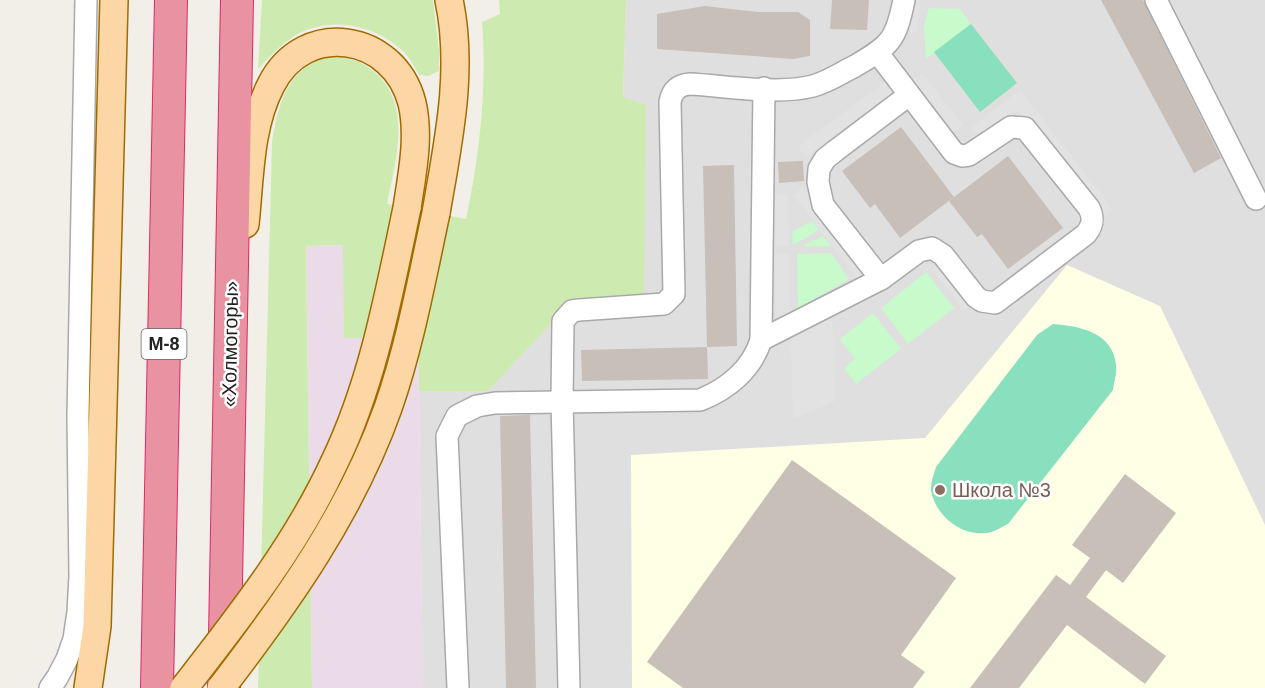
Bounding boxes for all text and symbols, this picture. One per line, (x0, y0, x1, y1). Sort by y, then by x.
street label: «Холмогоры» (218, 281, 242, 407)
road number: М-8 (142, 329, 186, 359)
place label: Школа №3 (952, 479, 1051, 501)
marker: Школа №3 (933, 483, 947, 497)

